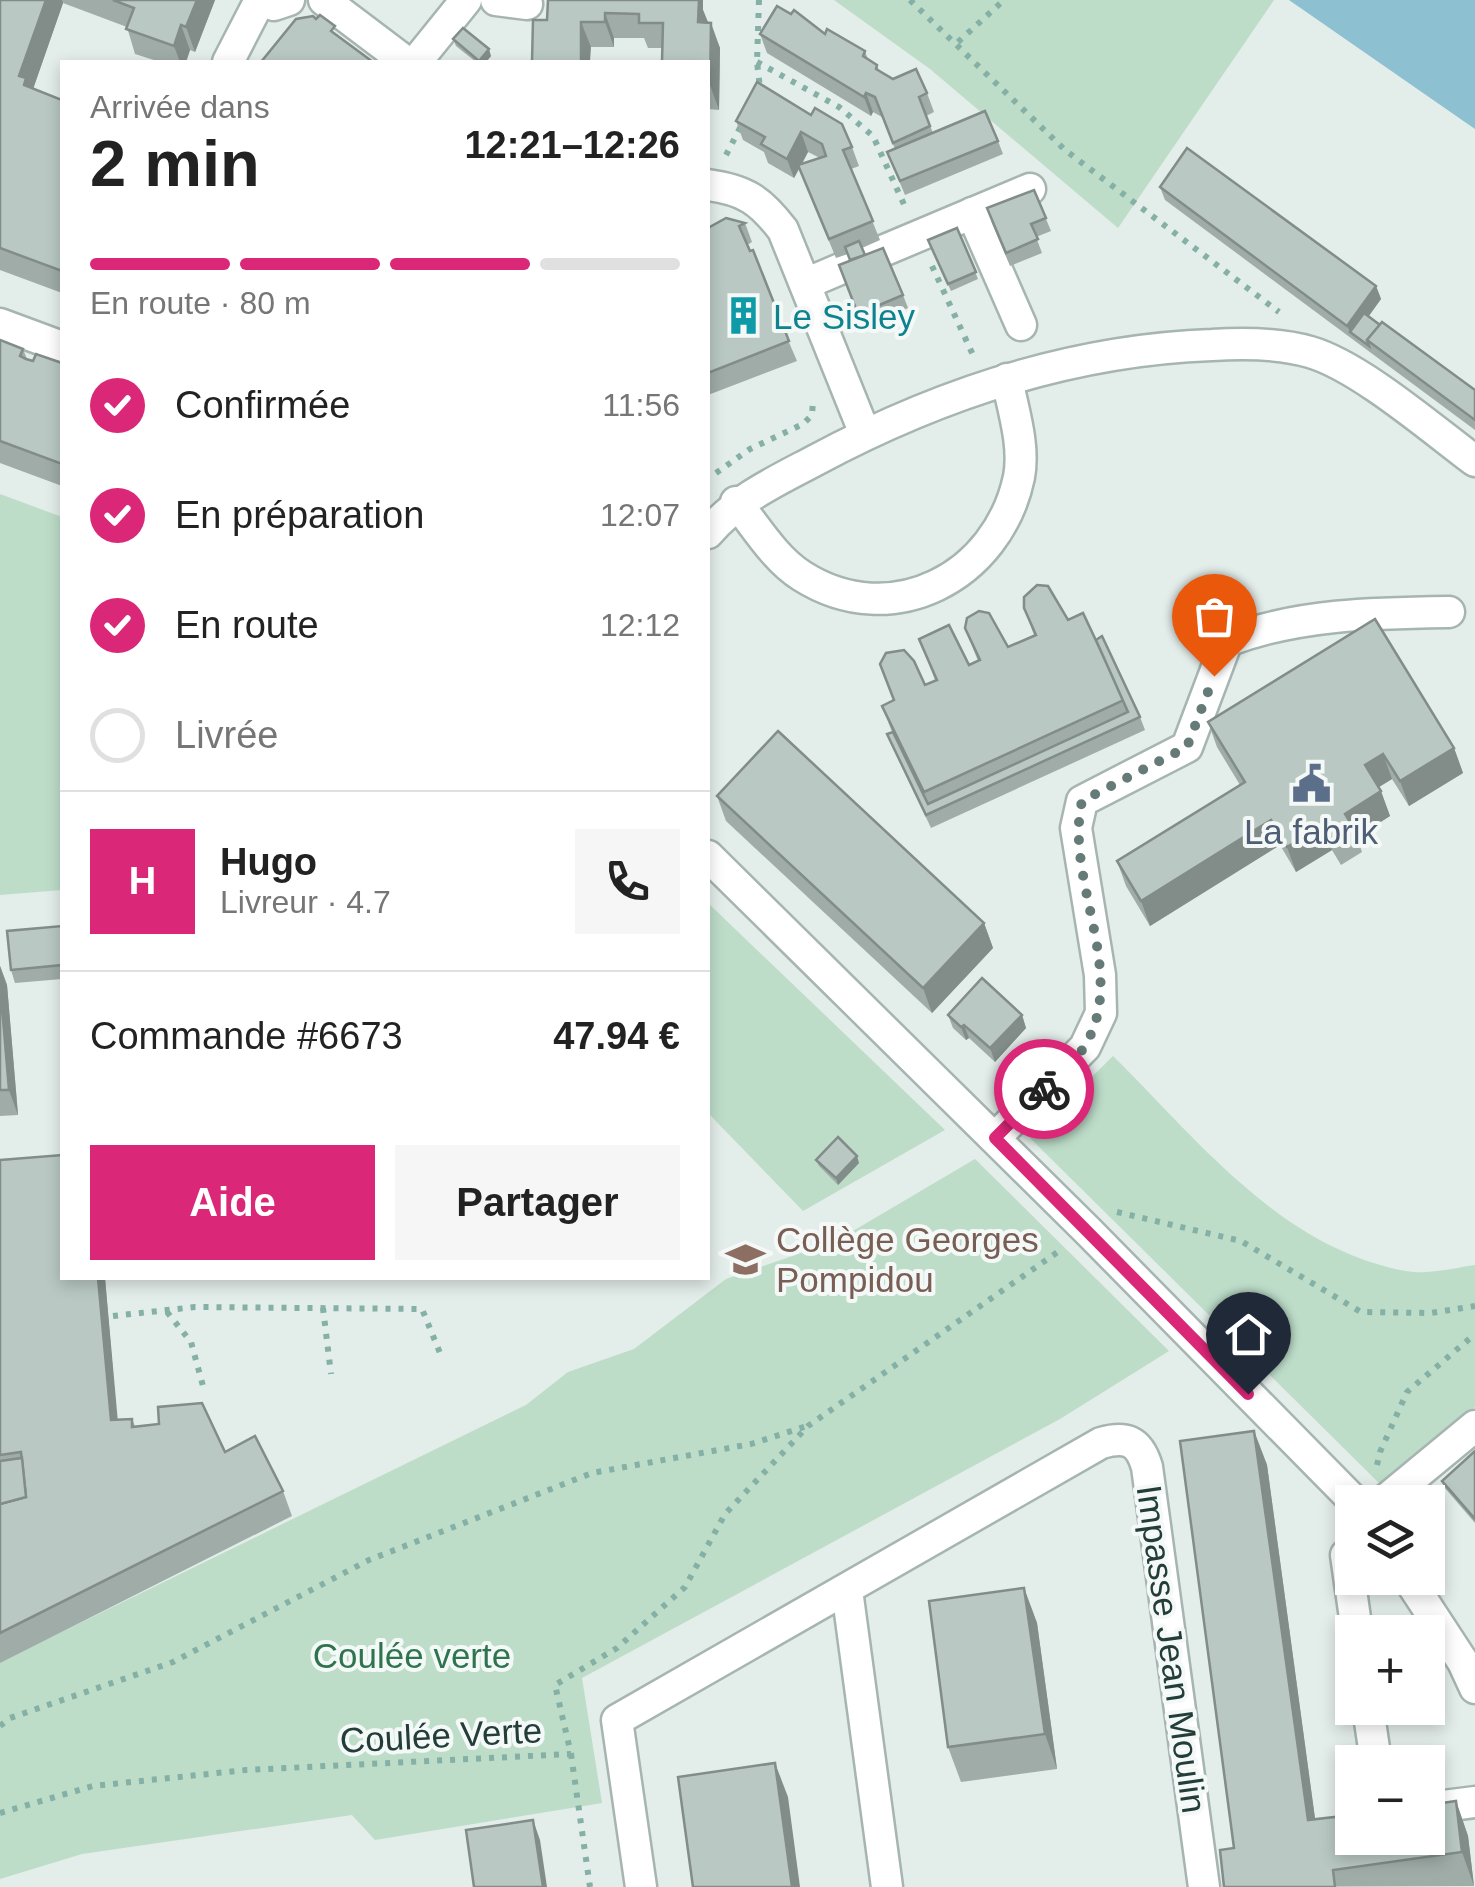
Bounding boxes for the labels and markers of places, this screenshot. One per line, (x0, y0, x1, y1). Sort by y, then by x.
building icon: Le Sisley (722, 295, 764, 337)
place label: Le Sisley (773, 297, 916, 336)
pin (1172, 574, 1257, 677)
public building icon: La fabrik (1290, 763, 1332, 805)
place label: La fabrik (1244, 812, 1379, 851)
place label: Collège Georges Pompidou (776, 1220, 1039, 1299)
school or university icon: Collège Georges Pompidou (725, 1238, 767, 1280)
pin (1206, 1292, 1291, 1395)

